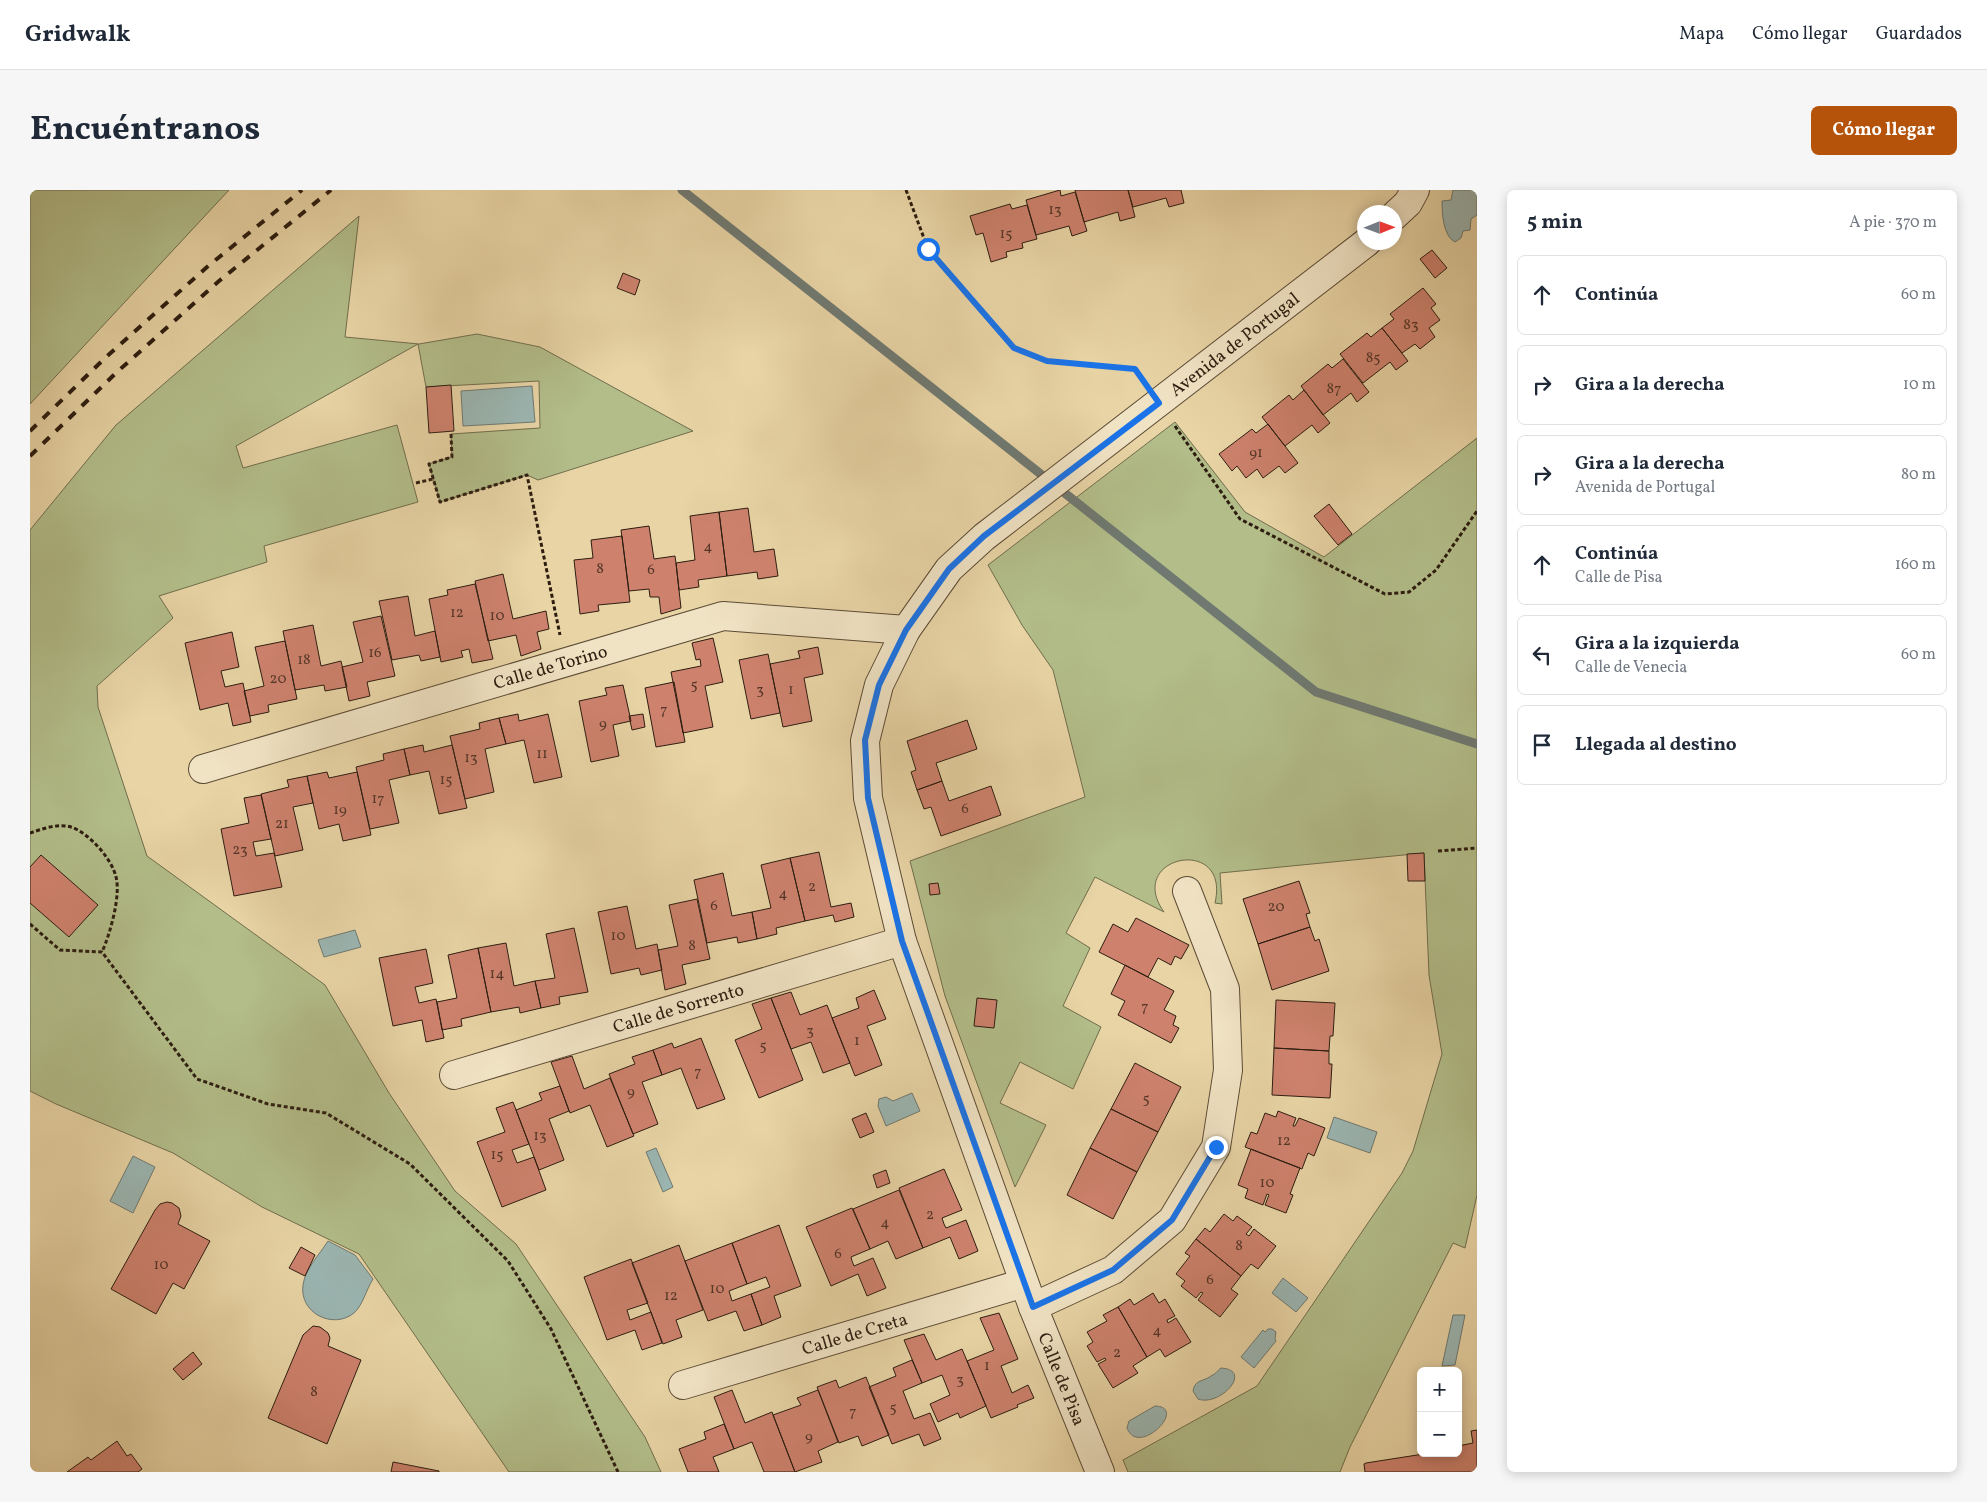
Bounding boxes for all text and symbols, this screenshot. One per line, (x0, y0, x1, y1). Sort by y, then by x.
text: Gridwalk (25, 18, 131, 52)
text: Mapa (1679, 22, 1724, 47)
text: Cómo llegar (1752, 22, 1848, 47)
text: Guardados (1876, 22, 1962, 47)
text: Encuéntranos (30, 106, 260, 154)
button: Cómo llegar (1811, 106, 1957, 155)
house number: 13 (1048, 200, 1062, 221)
north arrow (1357, 205, 1402, 250)
text: 5 min (1527, 208, 1583, 237)
text: A pie · 370 m (1849, 212, 1937, 234)
house number: 15 (999, 224, 1013, 245)
route start (917, 238, 940, 261)
icon: ahead (1528, 281, 1556, 309)
text: Continúa (1575, 282, 1658, 308)
text: 60 m (1901, 284, 1936, 306)
street label: Avenida de Portugal (1165, 287, 1306, 403)
house number: 83 (1403, 315, 1419, 336)
house number: 85 (1366, 348, 1380, 369)
icon: right (1528, 371, 1556, 399)
text: Gira a la derecha (1575, 372, 1725, 398)
text: 10 m (1903, 374, 1936, 396)
house number: 87 (1327, 379, 1341, 400)
house number: 91 (1249, 443, 1263, 464)
text: Gira a la derecha (1575, 451, 1725, 477)
icon: right (1528, 461, 1556, 489)
text: 80 m (1901, 464, 1936, 486)
text: Avenida de Portugal (1575, 477, 1715, 499)
house number: 4 (704, 537, 713, 558)
text: Continúa (1575, 541, 1658, 567)
icon: ahead (1528, 551, 1556, 579)
text: 160 m (1895, 554, 1936, 576)
house number: 8 (596, 559, 604, 580)
house number: 6 (647, 560, 655, 581)
text: Calle de Pisa (1575, 567, 1663, 589)
house number: 12 (450, 603, 464, 624)
house number: 10 (490, 606, 504, 627)
text: Gira a la izquierda (1575, 631, 1740, 657)
street label: Calle de Torino (491, 640, 611, 697)
icon: left (1528, 641, 1556, 669)
house number: 16 (368, 643, 382, 664)
text: 60 m (1901, 644, 1936, 666)
house number: 18 (297, 650, 311, 671)
text: Calle de Venecia (1575, 657, 1687, 679)
house number: 20 (270, 669, 286, 690)
house number: 5 (690, 675, 698, 696)
house number: 3 (756, 680, 764, 701)
house number: 1 (788, 680, 794, 701)
house number: 7 (660, 700, 668, 721)
house number: 9 (599, 714, 607, 735)
icon: arrive (1528, 731, 1556, 759)
text: Llegada al destino (1575, 732, 1737, 758)
house number: 11 (536, 744, 548, 765)
house number: 13 (464, 748, 478, 769)
house number: 15 (439, 770, 453, 791)
house number: 17 (371, 789, 385, 810)
house number: 6 (961, 799, 969, 820)
house number: 19 (333, 800, 347, 821)
house number: 21 (275, 814, 289, 835)
house number: 23 (232, 840, 248, 861)
house number: 2 (808, 877, 816, 898)
house number: 4 (779, 884, 788, 905)
house number: 6 (710, 896, 718, 917)
house number: 20 (1268, 897, 1284, 918)
house number: 10 (611, 926, 625, 947)
house number: 8 (688, 936, 696, 957)
house number: 14 (490, 964, 504, 985)
street label: Calle de Sorrento (610, 978, 747, 1041)
house number: 7 (1141, 997, 1149, 1018)
house number: 3 (806, 1021, 814, 1042)
house number: 1 (854, 1031, 860, 1052)
house number: 5 (759, 1036, 767, 1057)
house number: 7 (694, 1062, 702, 1083)
house number: 9 (627, 1082, 635, 1103)
house number: 5 (1142, 1089, 1150, 1110)
house number: 13 (533, 1126, 547, 1147)
house number: 12 (1277, 1131, 1291, 1152)
route end (1205, 1136, 1228, 1159)
house number: 15 (490, 1145, 504, 1166)
house number: 10 (1260, 1173, 1274, 1194)
house number: 2 (926, 1205, 934, 1226)
house number: 4 (881, 1213, 890, 1234)
house number: 8 (1235, 1236, 1243, 1257)
house number: 6 (834, 1244, 842, 1265)
house number: 10 (154, 1255, 168, 1276)
house number: 6 (1206, 1270, 1214, 1291)
house number: 10 (710, 1279, 724, 1300)
house number: 12 (664, 1286, 678, 1307)
street label: Calle de Creta (799, 1308, 911, 1363)
house number: 4 (1153, 1321, 1162, 1342)
street label: Calle de Pisa (1031, 1329, 1091, 1430)
house number: 2 (1113, 1343, 1121, 1364)
house number: 1 (984, 1356, 990, 1377)
map controls (1417, 1367, 1462, 1457)
button: + (1417, 1367, 1462, 1412)
house number: 3 (956, 1370, 964, 1391)
house number: 8 (310, 1382, 318, 1403)
house number: 5 (889, 1398, 897, 1419)
house number: 7 (849, 1402, 857, 1423)
button: − (1417, 1412, 1462, 1457)
house number: 9 (805, 1427, 813, 1448)

